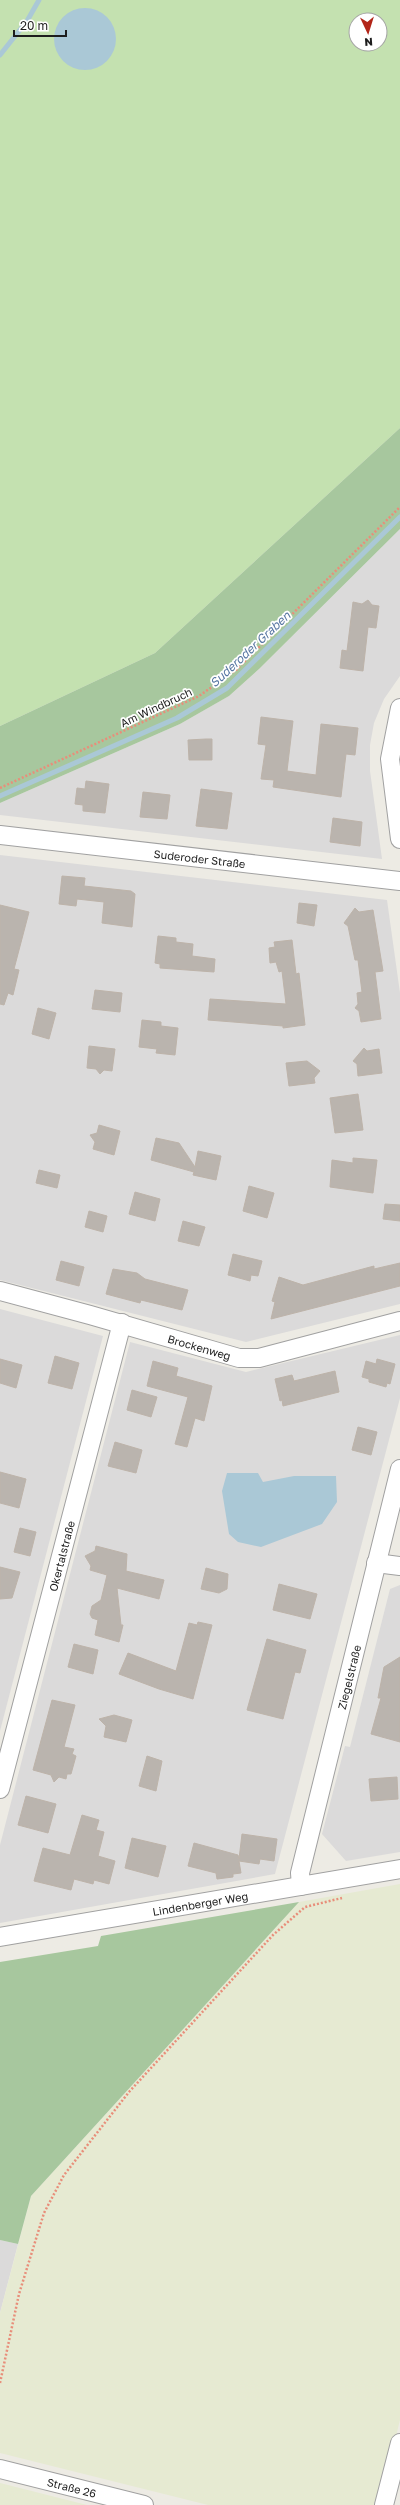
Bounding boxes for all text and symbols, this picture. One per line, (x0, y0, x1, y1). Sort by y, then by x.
scale bar (14, 12, 66, 38)
north arrow (348, 12, 388, 52)
text: 20 m (20, 18, 48, 33)
text: N (364, 36, 373, 49)
water label: Suderoder Graben (207, 607, 294, 690)
street label: Am Windbruch (118, 685, 194, 729)
street label: Suderoder Straße (153, 846, 246, 870)
street label: Brockenweg (166, 1331, 233, 1362)
street label: Okertalstraße (46, 1519, 77, 1593)
street label: Ziegelstraße (334, 1643, 363, 1711)
street label: Lindenberger Weg (151, 1888, 249, 1917)
street label: Straße 26 (46, 2475, 98, 2499)

